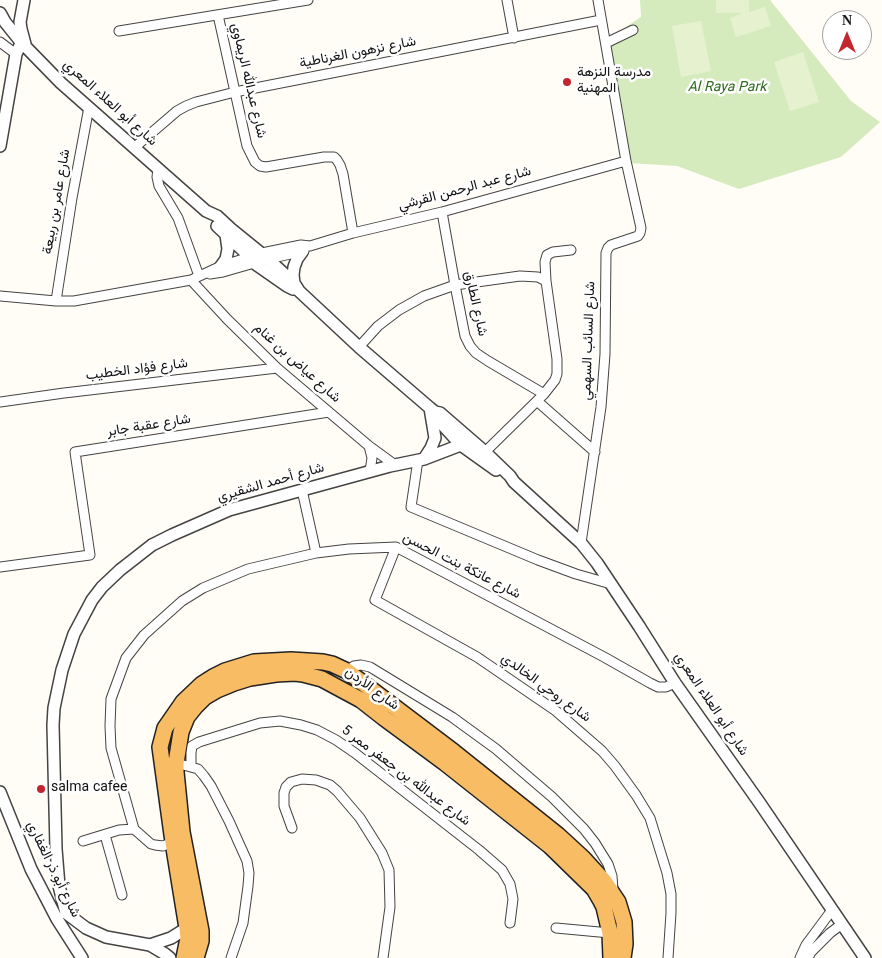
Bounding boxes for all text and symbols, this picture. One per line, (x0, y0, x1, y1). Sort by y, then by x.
north arrow (822, 10, 872, 60)
text: N (842, 13, 852, 28)
street label: شارع عبدالله الريماوي (226, 22, 268, 140)
street label: شارع نزهون الغرناطية (298, 34, 418, 74)
street label: شارع أبو العلاء المعري (58, 57, 160, 151)
place label: مدرسة النزهة المهنية (577, 66, 651, 98)
marker: مدرسة النزهة المهنية (561, 76, 573, 88)
park label: Al Raya Park (688, 81, 766, 97)
street label: شارع عامر بن ربيعة (40, 148, 76, 256)
street label: شارع عبد الرحمن القرشي (397, 164, 533, 216)
street label: شارع الطارق (458, 270, 490, 338)
street label: شارع السائب السهمي (580, 281, 600, 401)
street label: شارع عياض بن غنام (249, 321, 343, 407)
street label: شارع فؤاد الخطيب (85, 356, 189, 386)
street label: شارع عقبة جابر (106, 412, 192, 442)
street label: شارع أحمد الشقيري (215, 461, 327, 507)
street label: شارع عاتكة بنت الحسن (399, 530, 523, 604)
street label: شارع أبو العلاء المعري (669, 650, 751, 760)
street label: شارع روحي الخالدي (497, 651, 593, 727)
street label: شارع الأردن (341, 665, 401, 715)
street label: شارع عبدالله بن جعفر ممر 5 (337, 723, 473, 831)
place label: salma cafee (51, 781, 127, 797)
marker: salma cafee (35, 783, 47, 795)
street label: شارع أبو ذر الغفاري (21, 819, 83, 921)

